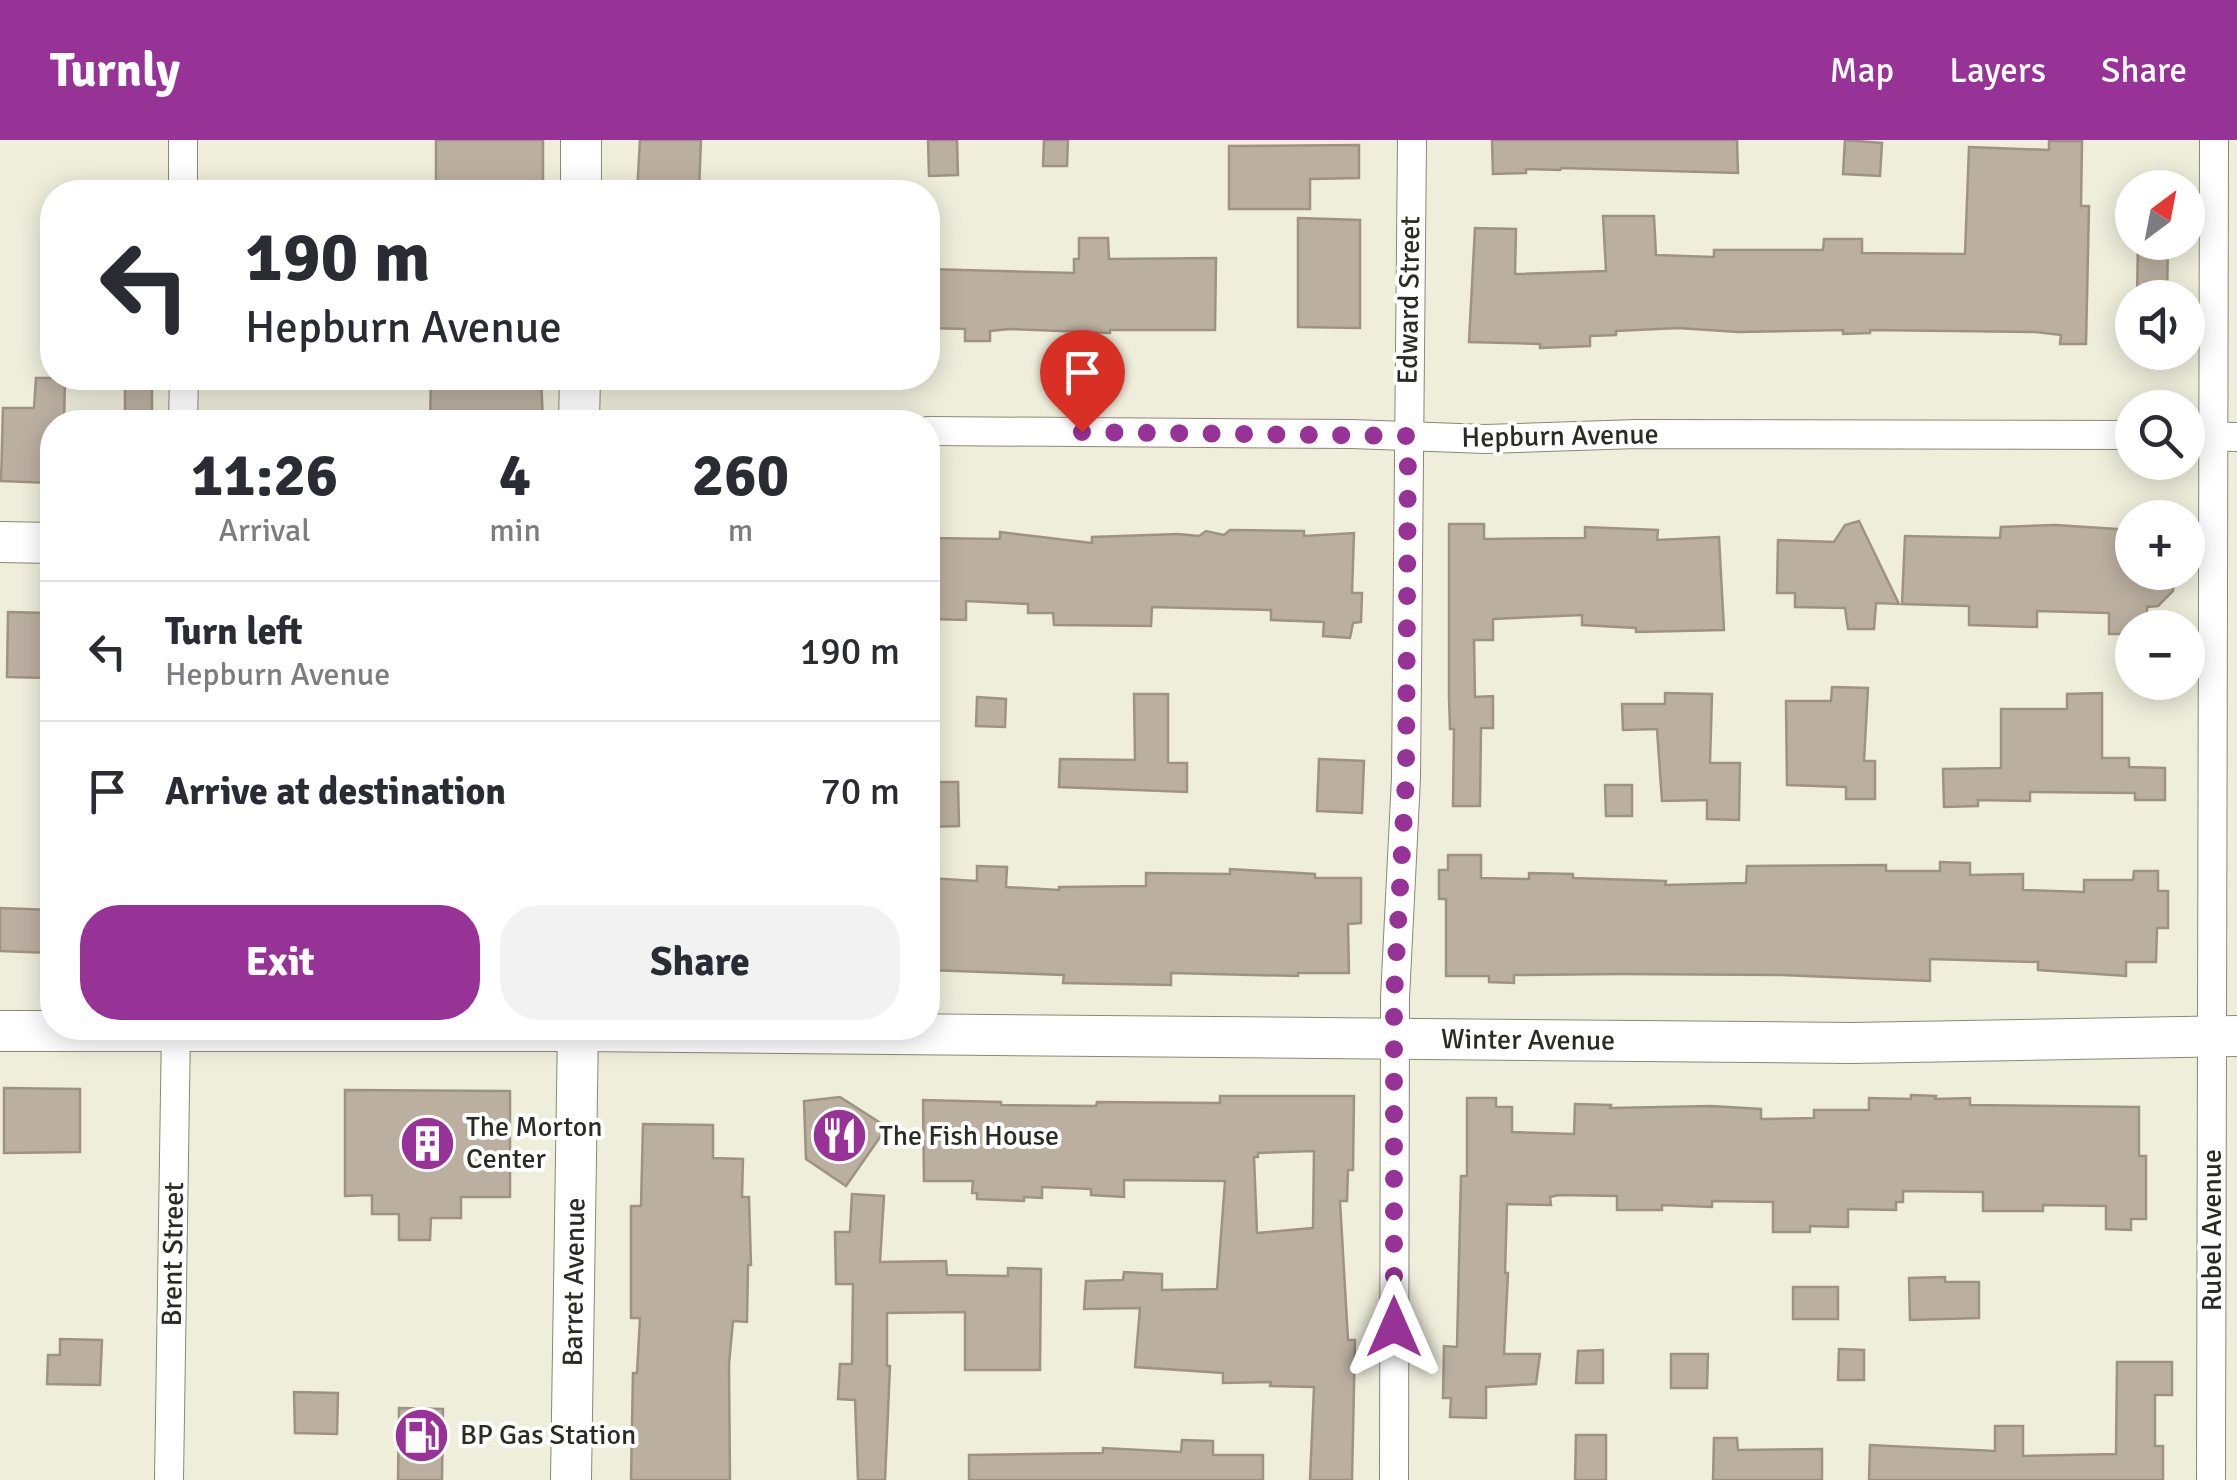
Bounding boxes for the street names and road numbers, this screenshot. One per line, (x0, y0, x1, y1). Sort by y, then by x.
street label: Edward Street (1391, 215, 1427, 385)
street label: Hepburn Avenue (1461, 417, 1659, 455)
street label: Winter Avenue (1441, 1022, 1615, 1058)
street label: Rubel Avenue (2195, 1149, 2229, 1311)
street label: Brent Street (155, 1181, 191, 1327)
street label: Barret Avenue (556, 1197, 592, 1367)

